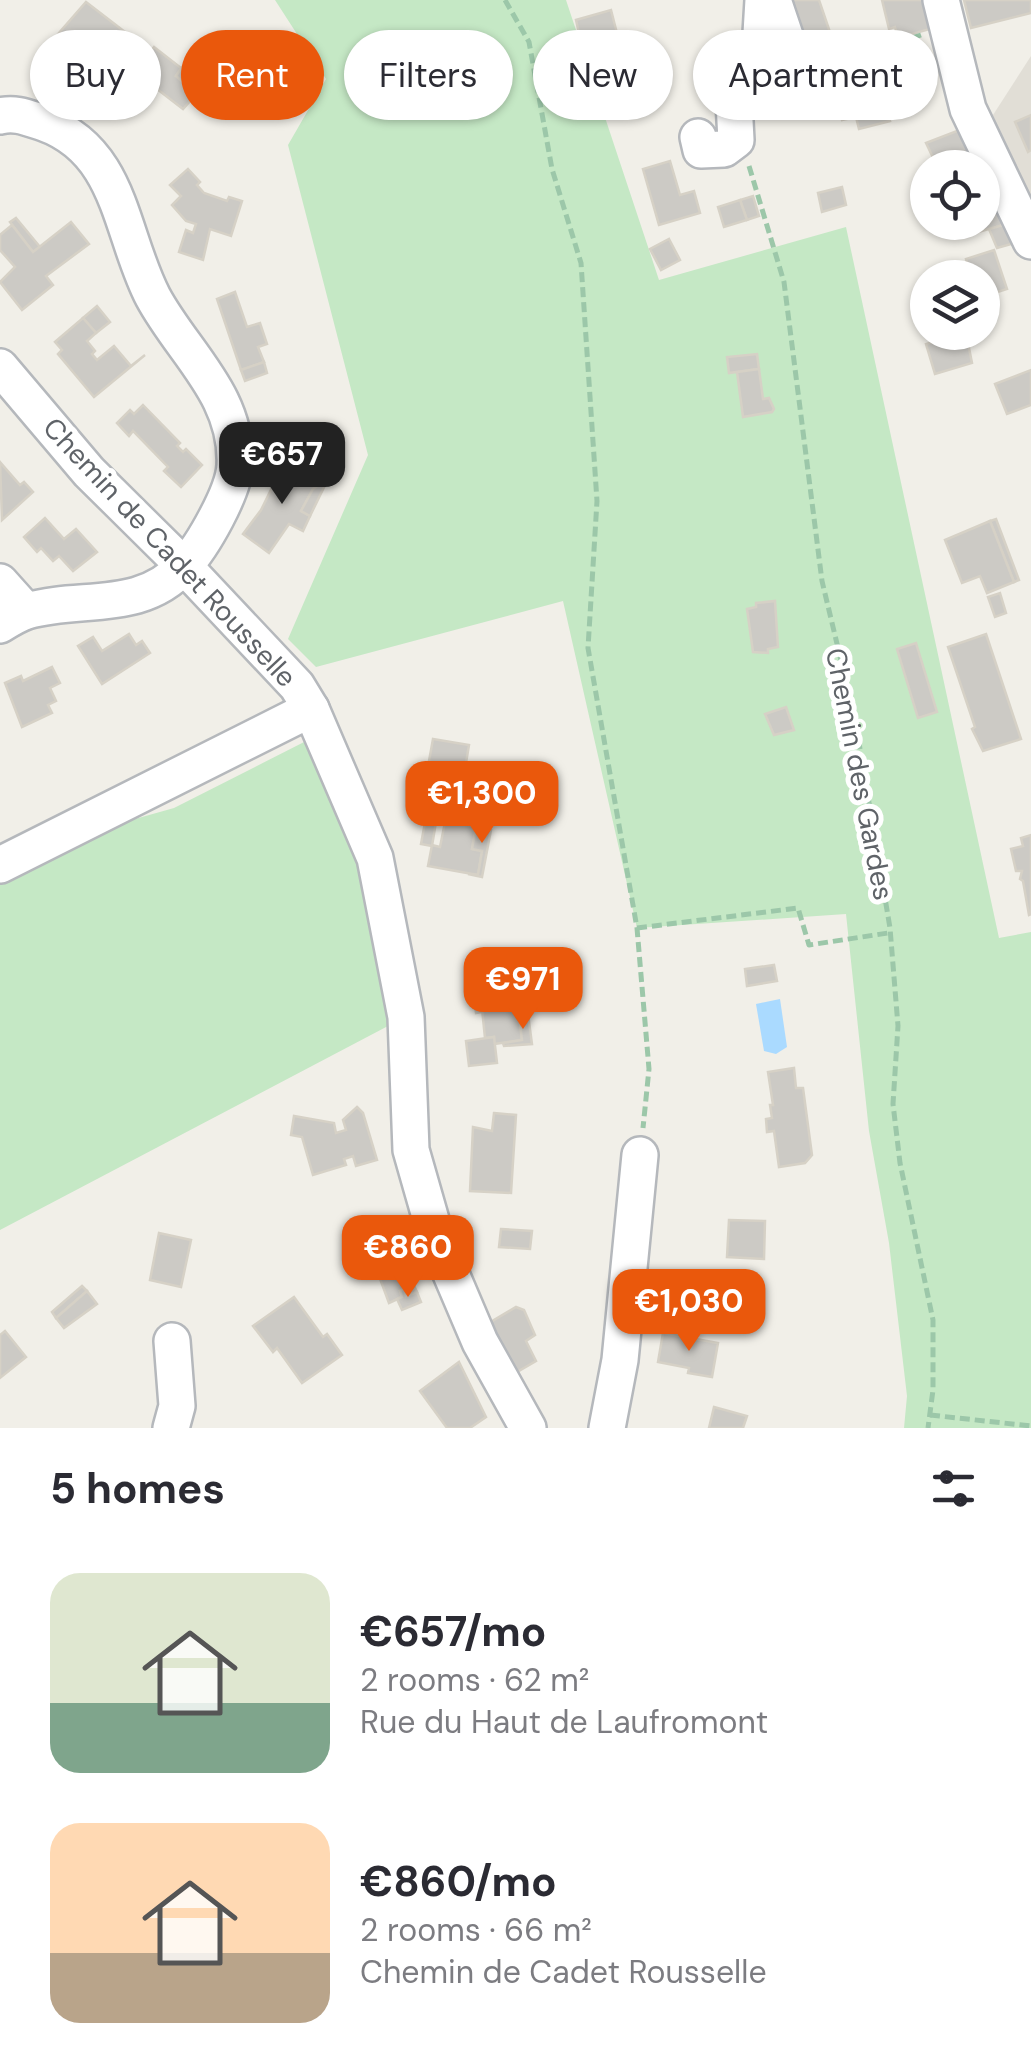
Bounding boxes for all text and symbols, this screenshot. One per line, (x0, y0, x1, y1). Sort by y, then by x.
chip: Buy (30, 30, 161, 120)
chip: Rent (181, 30, 324, 120)
chip: Filters (344, 30, 513, 120)
chip: New (533, 30, 673, 120)
chip: Apartment (693, 30, 938, 120)
map controls (910, 150, 1000, 350)
button: locate (910, 150, 1000, 240)
button: layers (910, 260, 1000, 350)
street label: Chemin de Cadet Rousselle (35, 410, 304, 695)
pin: €657 (223, 422, 341, 507)
text: €657 (241, 433, 323, 475)
street label: Chemin des Gardes (817, 645, 902, 903)
pin: €1,300 (401, 761, 563, 846)
text: €1,300 (427, 772, 537, 814)
pin: €971 (464, 947, 582, 1032)
text: €971 (486, 958, 560, 1000)
pin: €860 (349, 1215, 467, 1300)
text: €860 (364, 1226, 452, 1268)
pin: €1,030 (608, 1269, 770, 1354)
text: €1,030 (634, 1280, 744, 1322)
text: 5 homes (50, 1461, 225, 1516)
icon: filters (926, 1461, 981, 1516)
text: €657/mo (360, 1604, 546, 1659)
icon: home (130, 1613, 250, 1733)
text: 2 rooms · 62 m² (360, 1659, 589, 1701)
text: Rue du Haut de Laufromont (360, 1701, 768, 1743)
text: €860/mo (360, 1854, 557, 1909)
icon: home (130, 1863, 250, 1983)
text: 2 rooms · 66 m² (360, 1909, 592, 1951)
text: Chemin de Cadet Rousselle (360, 1951, 767, 1993)

